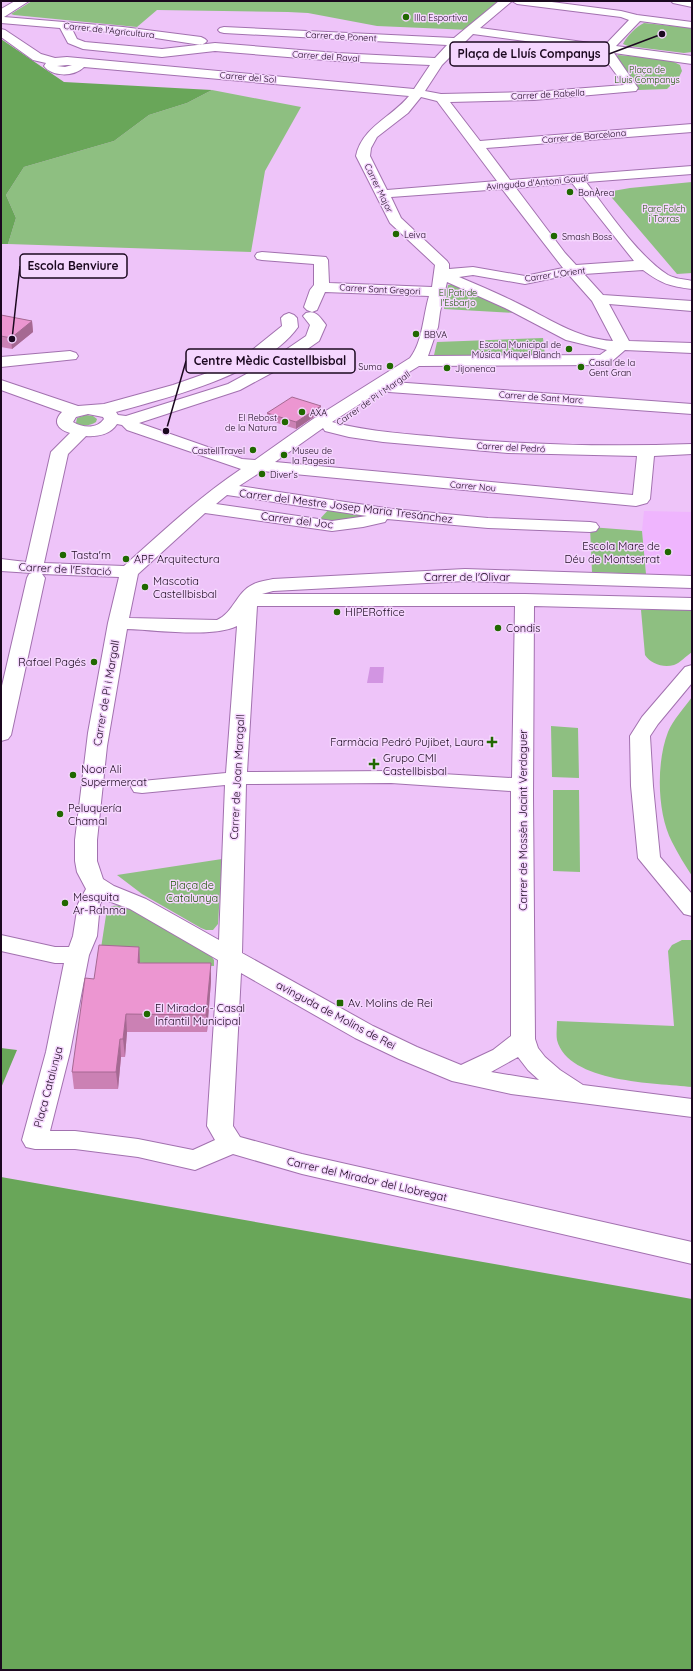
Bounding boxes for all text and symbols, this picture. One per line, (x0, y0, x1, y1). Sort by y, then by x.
marker: Illa Esportiva (401, 12, 411, 22)
place label: Illa Esportiva (414, 12, 467, 23)
street label: Carrer de l'Agricultura (63, 20, 155, 40)
street label: Carrer de Ponent (305, 29, 377, 43)
callout: Plaça de Lluís Companys (450, 42, 609, 66)
text: Plaça de Lluís Companys (457, 46, 601, 61)
street label: Carrer del Raval (292, 48, 360, 64)
park label: Plaça de Lluis Companys (614, 64, 680, 85)
street label: Carrer del Sol (219, 69, 277, 85)
street label: Carrer de Rabella (511, 87, 585, 101)
street label: Carrer de Barcelona (541, 127, 627, 145)
street label: Carrer Major (362, 162, 396, 215)
street label: Avinguda d'Antoni Gaudí (486, 172, 588, 192)
marker: BonÀrea (565, 187, 575, 197)
place label: BonÀrea (578, 187, 614, 198)
park label: Parc Folch i Torras (642, 203, 686, 224)
marker: Leiva (391, 229, 401, 239)
place label: Leiva (404, 229, 426, 240)
marker: Smash Boss (549, 231, 559, 241)
place label: Smash Boss (562, 231, 612, 242)
callout: Escola Benviure (20, 254, 127, 278)
text: Escola Benviure (27, 258, 119, 273)
street label: Carrer L'Orient (524, 264, 586, 284)
street label: Carrer Sant Gregori (339, 281, 421, 297)
park label: El Pati de l'Esbarjo (439, 287, 477, 308)
marker: BBVA (411, 329, 421, 339)
place label: BBVA (424, 329, 447, 340)
place label: Escola Municipal de Música Miquel Blanch (472, 339, 561, 360)
marker: Escola Municipal de Música Miquel Blanch (564, 344, 574, 354)
callout: Centre Mèdic Castellbisbal (186, 349, 355, 373)
text: Centre Mèdic Castellbisbal (194, 353, 346, 368)
place label: Casal de la Gent Gran (589, 357, 635, 378)
place label: Suma (358, 361, 382, 372)
marker: Suma (385, 361, 395, 371)
marker: Casal de la Gent Gran (576, 362, 586, 372)
marker: Jijonenca (442, 363, 452, 373)
place label: Jijonenca (455, 363, 496, 374)
street label: Carrer de Pi I Margall (334, 368, 412, 428)
street label: Carrer de Sant Marc (499, 389, 584, 405)
marker: AXA (297, 407, 307, 417)
place label: AXA (310, 407, 327, 418)
place label: El Rebost de la Natura (225, 412, 277, 433)
marker: El Rebost de la Natura (280, 417, 290, 427)
street label: Carrer del Pedró (476, 440, 546, 454)
place label: CastellTravel (192, 445, 245, 456)
marker: CastellTravel (248, 445, 258, 455)
place label: Museu de la Pagesia (292, 445, 335, 466)
marker: Museu de la Pagesia (279, 450, 289, 460)
marker: Diver's (257, 469, 267, 479)
place label: Diver's (270, 469, 298, 480)
street label: Carrer Nou (450, 479, 496, 493)
street label: Carrer del Mestre Josep Maria Tresánchez (238, 486, 454, 526)
street label: Carrer del Joc (260, 509, 334, 531)
place label: Escola Mare de Déu de Montserrat (564, 539, 660, 566)
marker: Escola Mare de Déu de Montserrat (663, 547, 673, 557)
place label: Tasta'm (71, 548, 111, 562)
marker: Tasta'm (58, 550, 68, 560)
place label: APF Arquitectura (134, 552, 220, 566)
marker: APF Arquitectura (121, 554, 131, 564)
street label: Carrer de l'Estació (18, 560, 112, 578)
street label: Carrer de l'Olivar (424, 570, 511, 584)
place label: Mascotia Castellbisbal (153, 574, 217, 601)
marker: Mascotia Castellbisbal (140, 582, 150, 592)
place label: HIPERoffice (345, 605, 405, 619)
marker: HIPERoffice (332, 607, 342, 617)
place label: Condis (506, 621, 540, 635)
marker: Condis (493, 623, 503, 633)
street label: Carrer de Pi i Margall (90, 639, 122, 747)
place label: Rafael Pagés (18, 655, 86, 669)
marker: Rafael Pagés (89, 657, 99, 667)
street label: Carrer de Joan Maragall (227, 714, 247, 840)
street label: Carrer de Mossèn Jacint Verdaguer (516, 729, 530, 911)
place label: Farmàcia Pedró Pujibet, Laura (330, 735, 484, 749)
marker: Farmàcia Pedró Pujibet, Laura (487, 737, 497, 747)
place label: Grupo CMI Castellbisbal (383, 751, 447, 778)
marker: Grupo CMI Castellbisbal (368, 758, 380, 770)
place label: Noor Ali Supermercat (81, 762, 147, 789)
marker: Noor Ali Supermercat (68, 770, 78, 780)
place label: Peluquería Chamal (68, 801, 122, 828)
marker: Peluquería Chamal (55, 809, 65, 819)
park label: Plaça de Catalunya (166, 878, 218, 905)
place label: Mesquita Ar-Rahma (73, 890, 126, 917)
marker: Mesquita Ar-Rahma (60, 898, 70, 908)
street label: avinguda de Molins de Rei (274, 978, 398, 1052)
place label: Av. Molins de Rei (348, 996, 433, 1010)
marker: Av. Molins de Rei (335, 998, 345, 1008)
place label: El Mirador - Casal Infantil Municipal (155, 1001, 245, 1028)
marker: El Mirador - Casal Infantil Municipal (142, 1009, 152, 1019)
street label: Plaça Catalunya (30, 1045, 66, 1129)
street label: Carrer del Mirador del Llobregat (285, 1154, 449, 1204)

